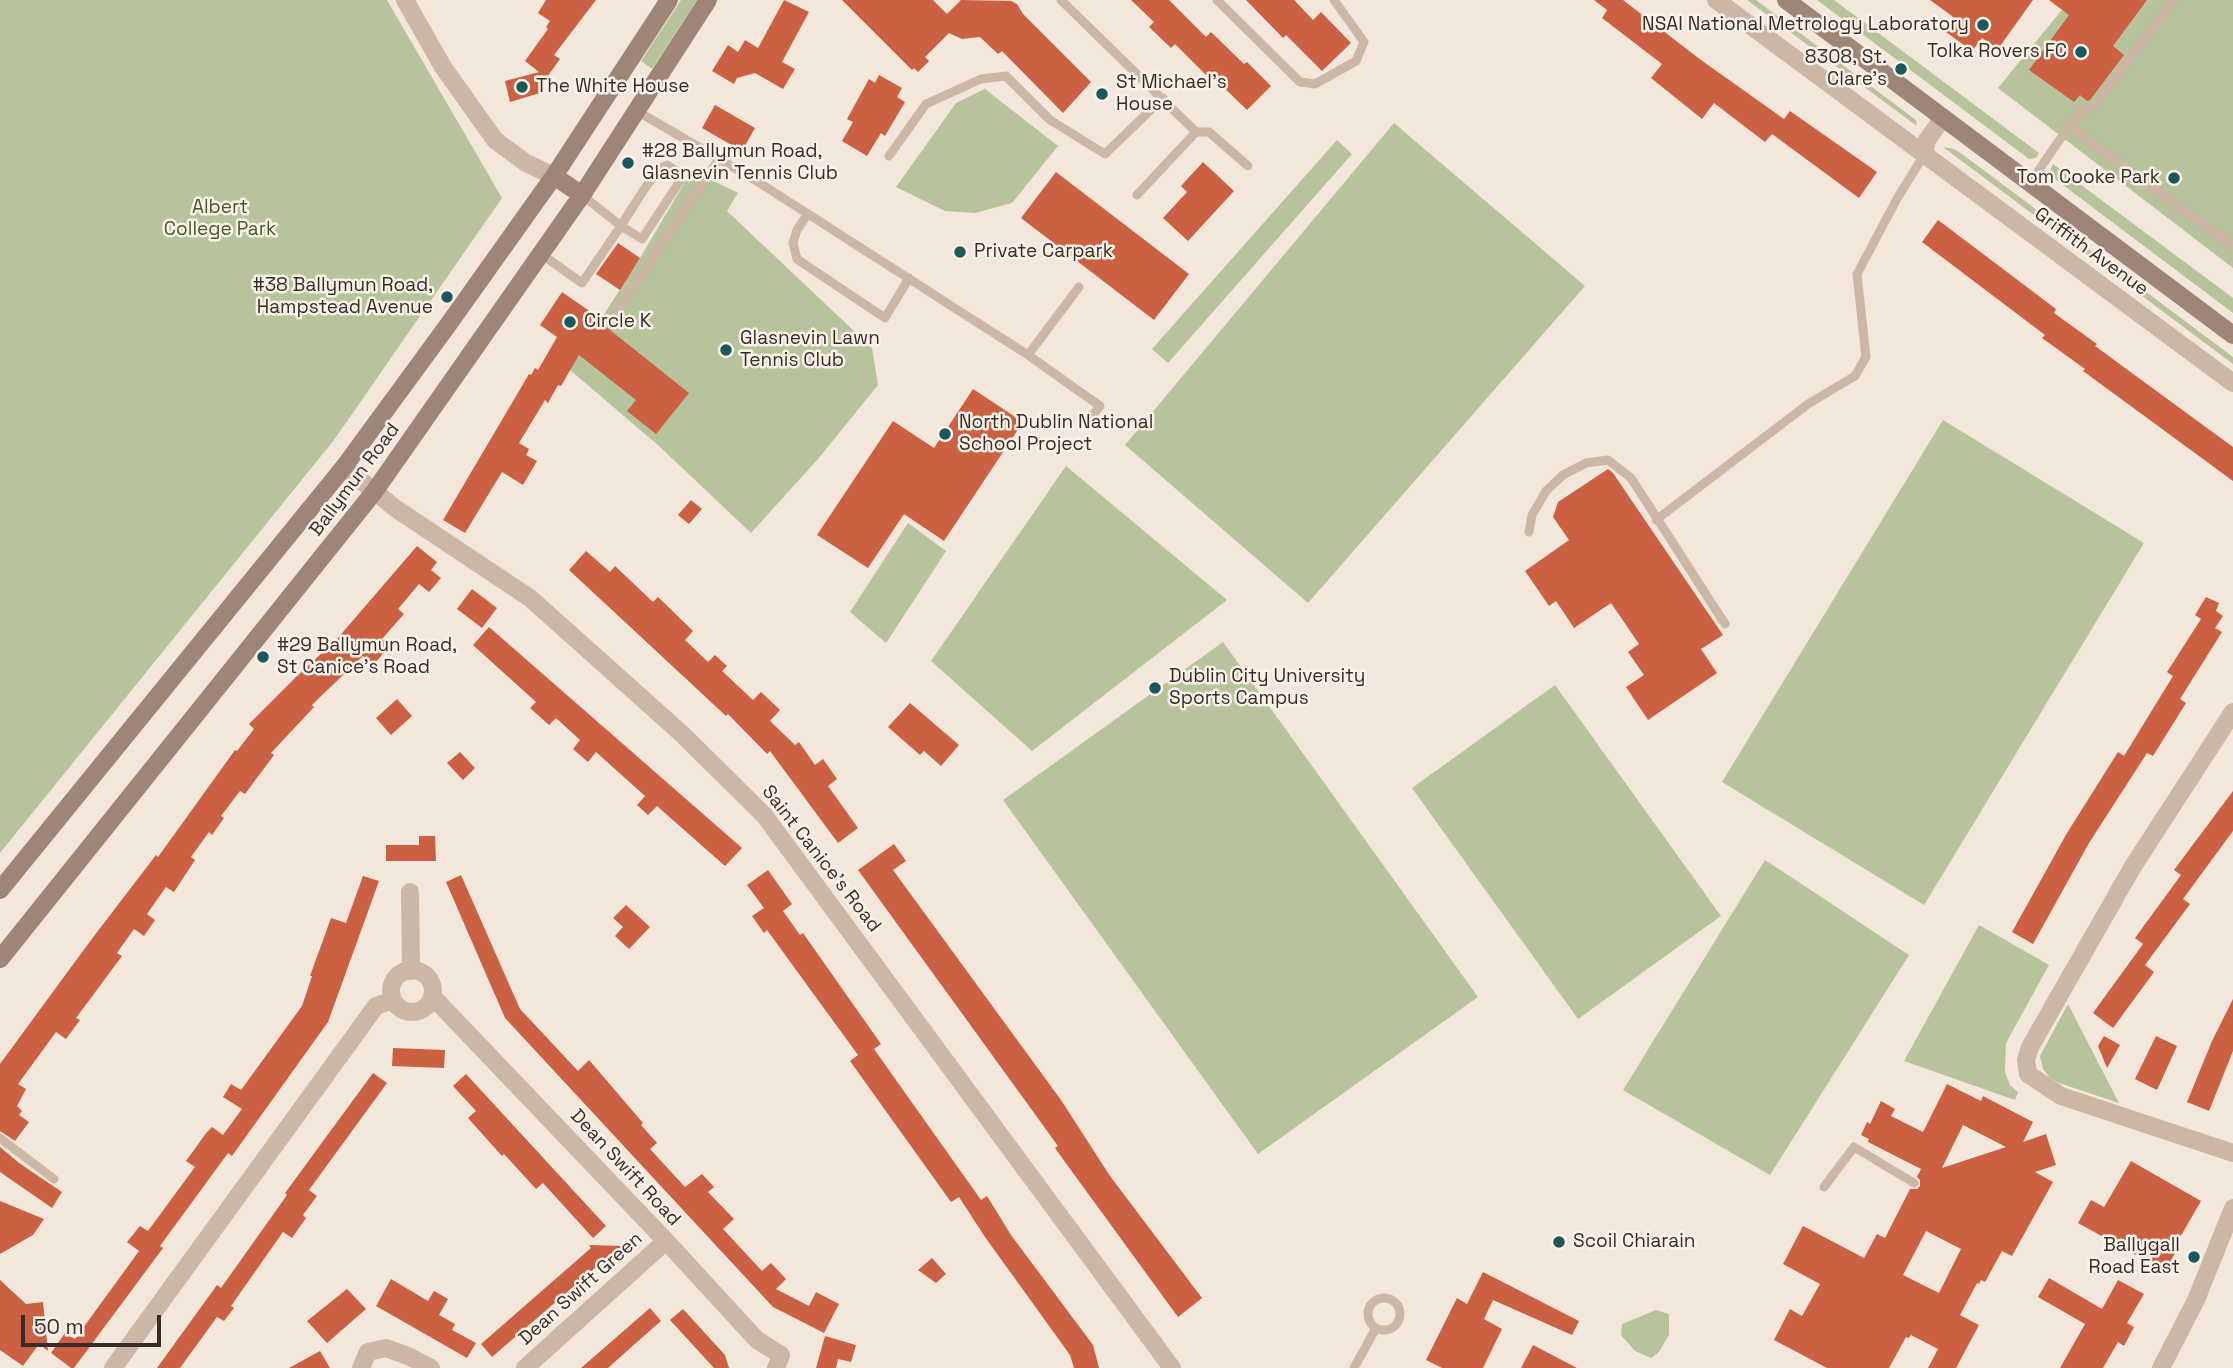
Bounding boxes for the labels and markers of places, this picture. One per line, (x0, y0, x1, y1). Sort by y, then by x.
place label: NSAI National Metrology Laboratory (1642, 14, 1969, 36)
marker: NSAI National Metrology Laboratory (1975, 17, 1991, 33)
place label: Tolka Rovers FC (1927, 41, 2067, 63)
marker: Tolka Rovers FC (2073, 44, 2089, 60)
place label: 8308, St. Clare's (1805, 47, 1887, 91)
marker: 8308, St. Clare's (1893, 61, 1909, 77)
place label: St Michael's House (1116, 72, 1227, 116)
place label: The White House (536, 76, 690, 98)
marker: The White House (514, 79, 530, 95)
marker: St Michael's House (1094, 86, 1110, 102)
place label: #28 Ballymun Road, Glasnevin Tennis Club (642, 141, 838, 185)
marker: #28 Ballymun Road, Glasnevin Tennis Club (620, 155, 636, 171)
place label: Tom Cooke Park (2017, 167, 2160, 189)
marker: Tom Cooke Park (2166, 170, 2182, 186)
place label: Private Carpark (974, 241, 1113, 263)
marker: Private Carpark (952, 244, 968, 260)
place label: #38 Ballymun Road, Hampstead Avenue (253, 275, 433, 319)
marker: #38 Ballymun Road, Hampstead Avenue (439, 289, 455, 305)
place label: Circle K (584, 311, 651, 333)
marker: Circle K (562, 314, 578, 330)
place label: Glasnevin Lawn Tennis Club (740, 328, 880, 372)
marker: Glasnevin Lawn Tennis Club (718, 342, 734, 358)
place label: North Dublin National School Project (959, 412, 1153, 456)
marker: North Dublin National School Project (937, 426, 953, 442)
place label: #29 Ballymun Road, St Canice's Road (277, 635, 457, 679)
marker: #29 Ballymun Road, St Canice's Road (255, 649, 271, 665)
place label: Dublin City University Sports Campus (1169, 666, 1365, 710)
marker: Dublin City University Sports Campus (1147, 680, 1163, 696)
place label: Scoil Chiarain (1573, 1231, 1695, 1253)
marker: Scoil Chiarain (1551, 1234, 1567, 1250)
place label: Ballygall Road East (2088, 1235, 2180, 1279)
marker: Ballygall Road East (2186, 1249, 2202, 1265)

